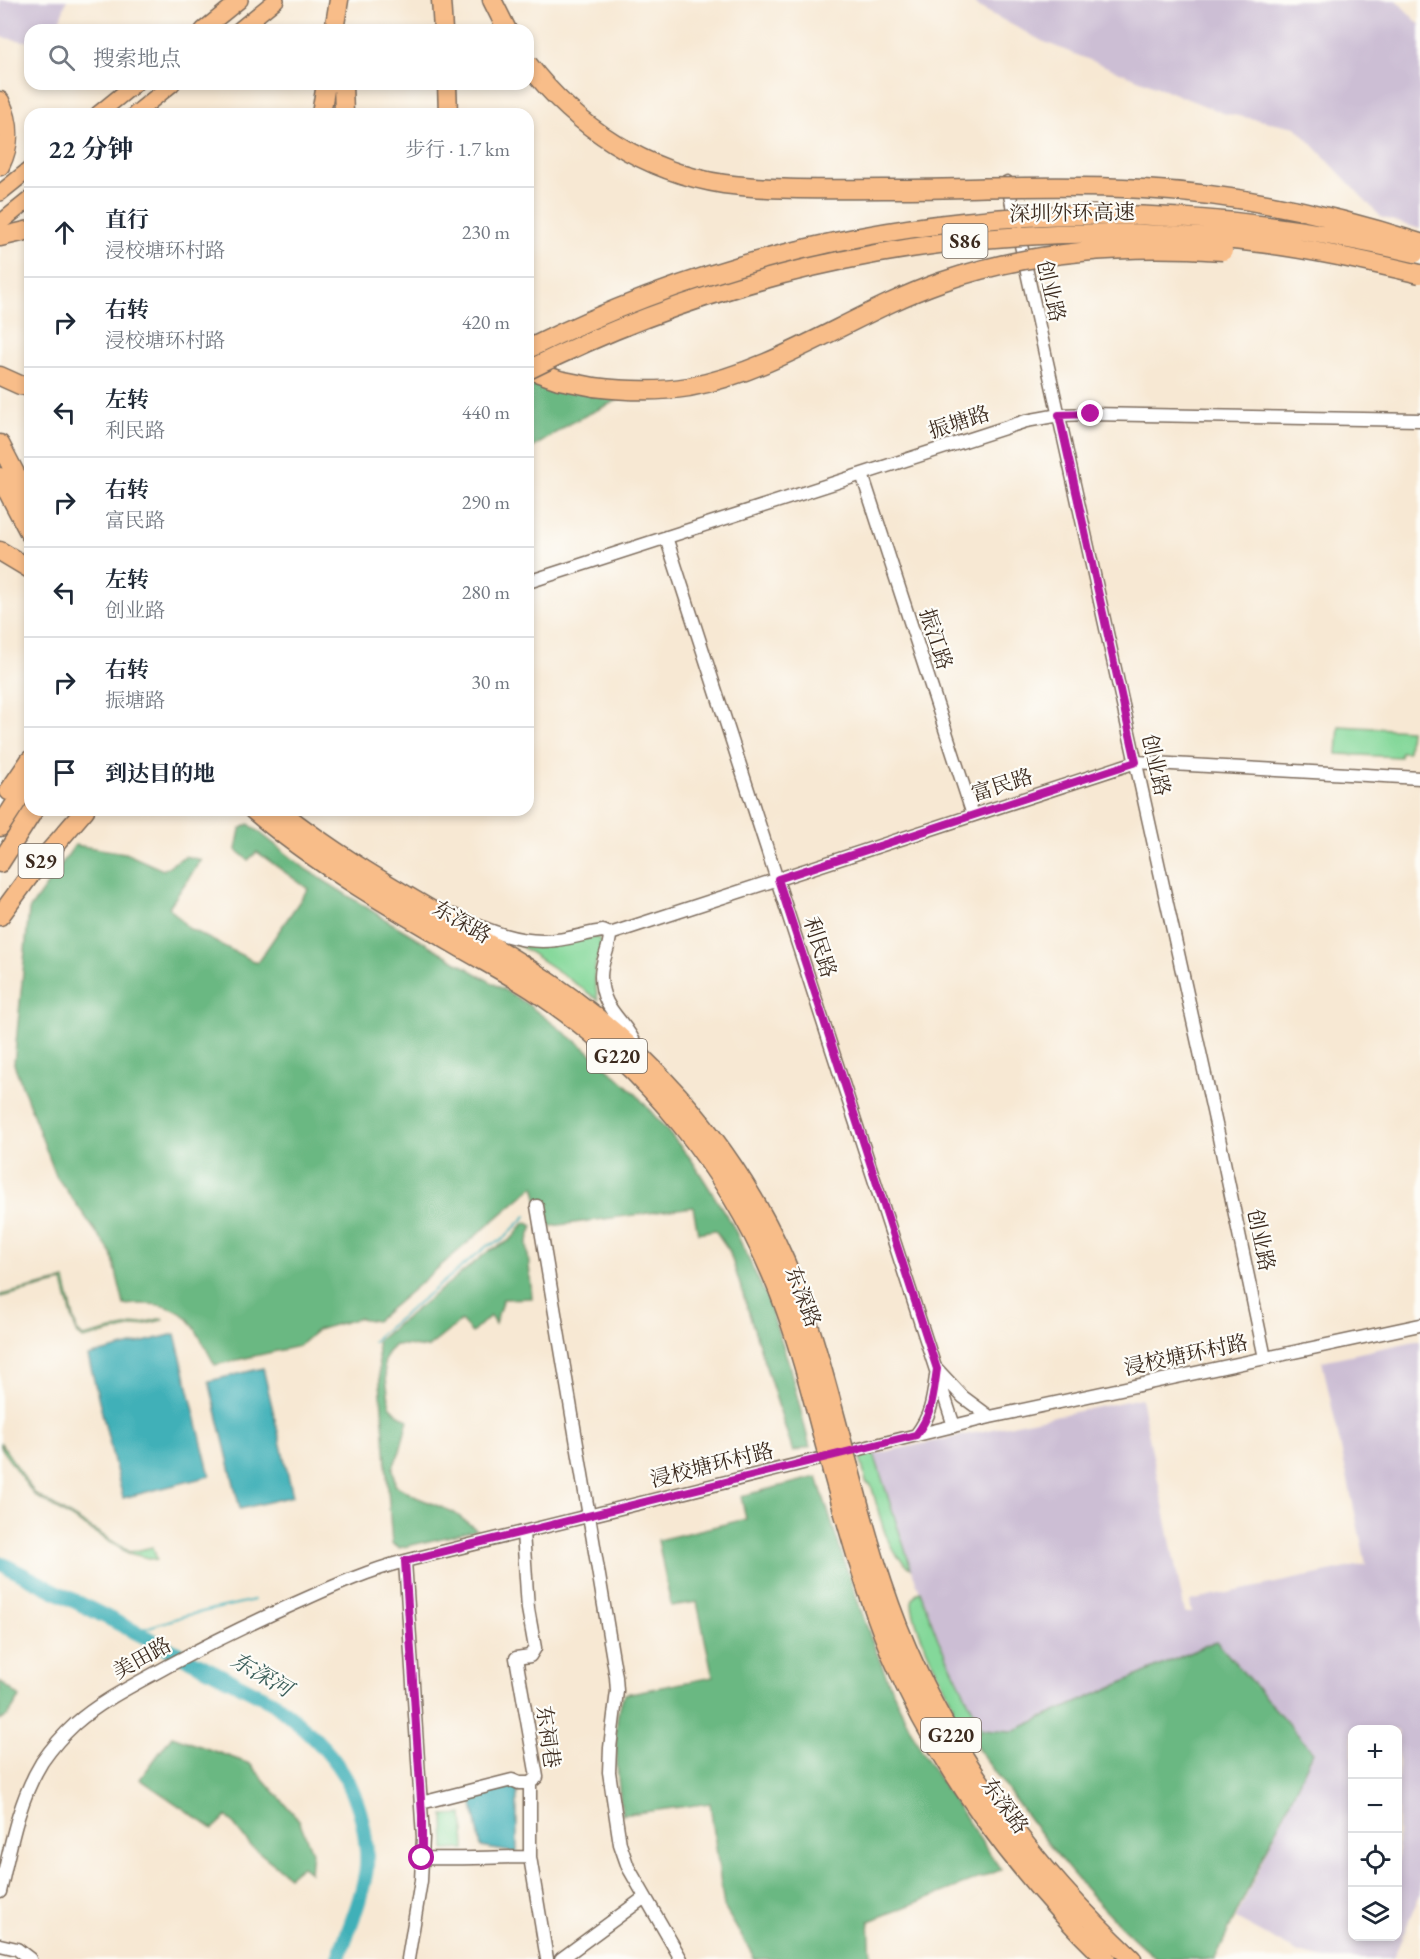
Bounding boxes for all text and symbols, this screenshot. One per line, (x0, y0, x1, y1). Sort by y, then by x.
search box (24, 24, 534, 90)
icon: search (45, 41, 78, 74)
text: 搜索地点 (93, 44, 181, 73)
text: 22 分钟 (48, 132, 134, 166)
text: 步行 · 1.7 km (405, 136, 510, 162)
street label: 深圳外环高速 (1009, 198, 1135, 227)
text: 直行 (105, 205, 149, 234)
icon: ahead (48, 216, 81, 249)
text: 230 m (462, 219, 510, 245)
road number: S86 (942, 224, 988, 258)
text: 浸校塘环村路 (105, 237, 225, 263)
street label: 创业路 (1031, 257, 1072, 325)
text: 右转 (105, 295, 149, 324)
icon: right (48, 306, 81, 339)
text: 420 m (462, 309, 510, 335)
text: 浸校塘环村路 (105, 327, 225, 353)
text: 左转 (105, 385, 149, 414)
icon: left (48, 396, 81, 429)
text: 440 m (462, 399, 510, 425)
street label: 振塘路 (925, 399, 993, 444)
route end (1077, 400, 1103, 426)
text: 利民路 (105, 417, 165, 443)
text: 右转 (105, 475, 149, 504)
icon: right (48, 486, 81, 519)
text: 290 m (462, 489, 510, 515)
text: 富民路 (105, 507, 165, 533)
text: 左转 (105, 565, 149, 594)
icon: left (48, 576, 81, 609)
text: 280 m (462, 579, 510, 605)
text: 创业路 (105, 597, 165, 623)
street label: 振江路 (914, 605, 959, 673)
text: 右转 (105, 655, 149, 684)
icon: right (48, 666, 81, 699)
text: 30 m (471, 669, 510, 695)
text: 振塘路 (105, 687, 165, 713)
street label: 创业路 (1136, 731, 1177, 799)
icon: arrive (48, 756, 81, 789)
text: 到达目的地 (105, 759, 215, 788)
street label: 富民路 (968, 762, 1036, 807)
road number: S29 (18, 844, 63, 878)
street label: 东深路 (428, 894, 496, 949)
street label: 利民路 (798, 913, 843, 981)
road number: G220 (587, 1039, 647, 1073)
street label: 创业路 (1242, 1206, 1281, 1274)
street label: 东深路 (780, 1263, 827, 1331)
street label: 浸校塘环村路 (1121, 1328, 1250, 1381)
street label: 浸校塘环村路 (647, 1436, 776, 1493)
street label: 美田路 (108, 1630, 176, 1685)
water label: 东深河 (226, 1645, 301, 1705)
street label: 东祠巷 (531, 1704, 566, 1770)
road number: G220 (921, 1718, 981, 1752)
map controls (1348, 1725, 1402, 1941)
button: + (1348, 1725, 1402, 1779)
street label: 东深路 (976, 1772, 1035, 1839)
button: − (1348, 1779, 1402, 1833)
button: locate (1348, 1833, 1402, 1887)
route start (408, 1844, 434, 1870)
button: layers (1348, 1887, 1402, 1941)

